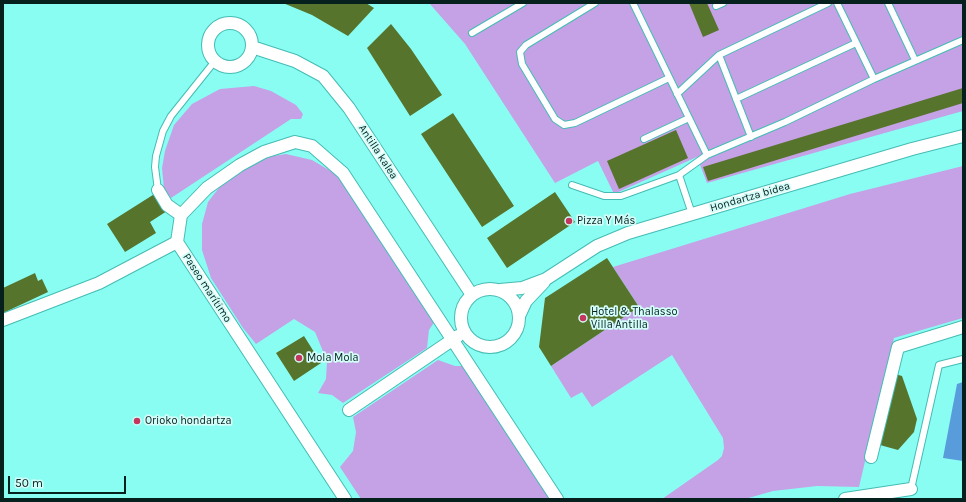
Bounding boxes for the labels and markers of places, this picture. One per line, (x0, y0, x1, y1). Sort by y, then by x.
place label: Pizza Y Más (577, 214, 635, 228)
marker: Pizza Y Más (564, 216, 574, 226)
place label: Hotel & Thalasso Villa Antilla (591, 305, 677, 331)
marker: Hotel & Thalasso Villa Antilla (578, 313, 588, 323)
place label: Mola Mola (307, 351, 359, 365)
marker: Mola Mola (294, 353, 304, 363)
place label: Orioko hondartza (145, 414, 231, 428)
marker: Orioko hondartza (132, 416, 142, 426)

